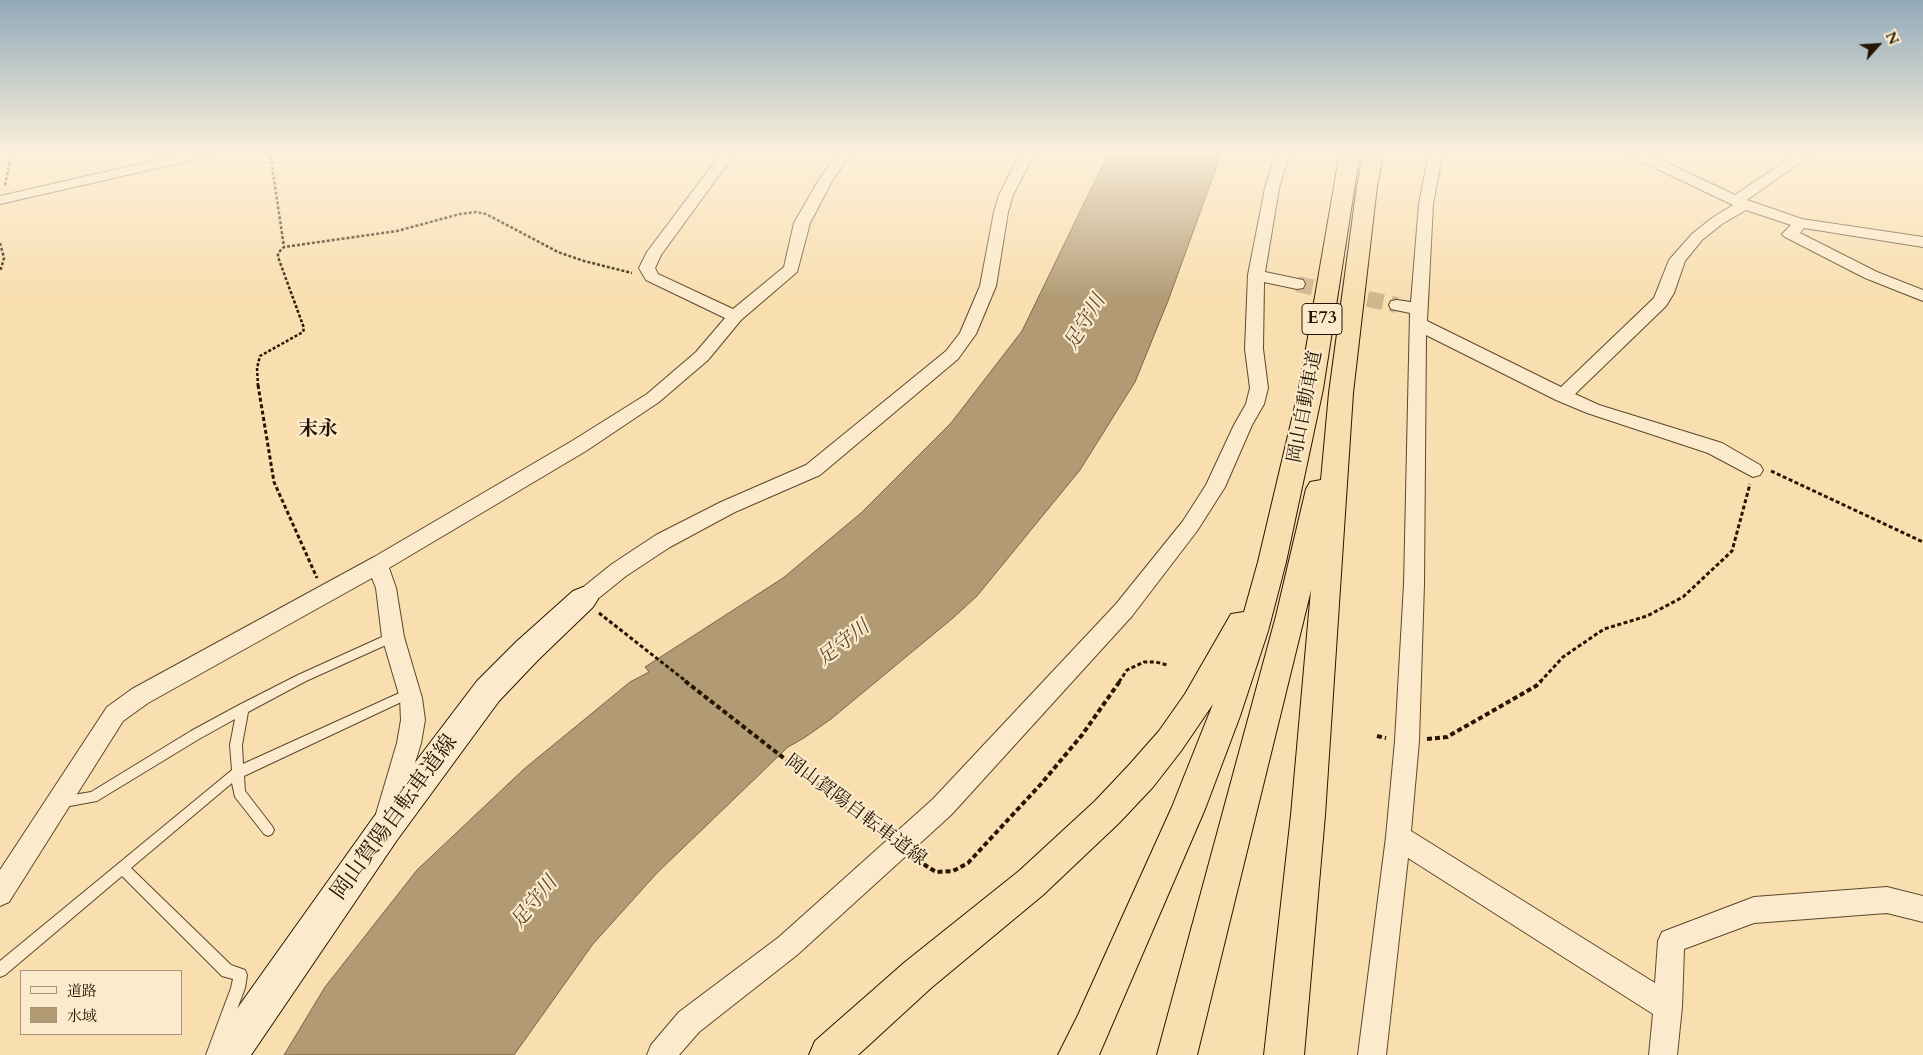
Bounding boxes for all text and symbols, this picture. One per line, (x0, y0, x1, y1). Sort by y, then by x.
north arrow (1853, 20, 1903, 70)
text: N (1881, 29, 1903, 48)
water label: 足守川 (1060, 291, 1112, 355)
road number: E73 (1302, 304, 1342, 334)
street label: 岡山自動車道 (1284, 349, 1328, 465)
district label: 末永 (298, 418, 338, 442)
water label: 足守川 (813, 616, 875, 672)
street label: 岡山賀陽自転車道線 (326, 730, 464, 906)
street label: 岡山賀陽自転車道線 (780, 750, 930, 872)
water label: 足守川 (507, 872, 563, 934)
legend (20, 970, 182, 1035)
text: 道路 (67, 981, 97, 1001)
text: 水域 (67, 1006, 97, 1026)

